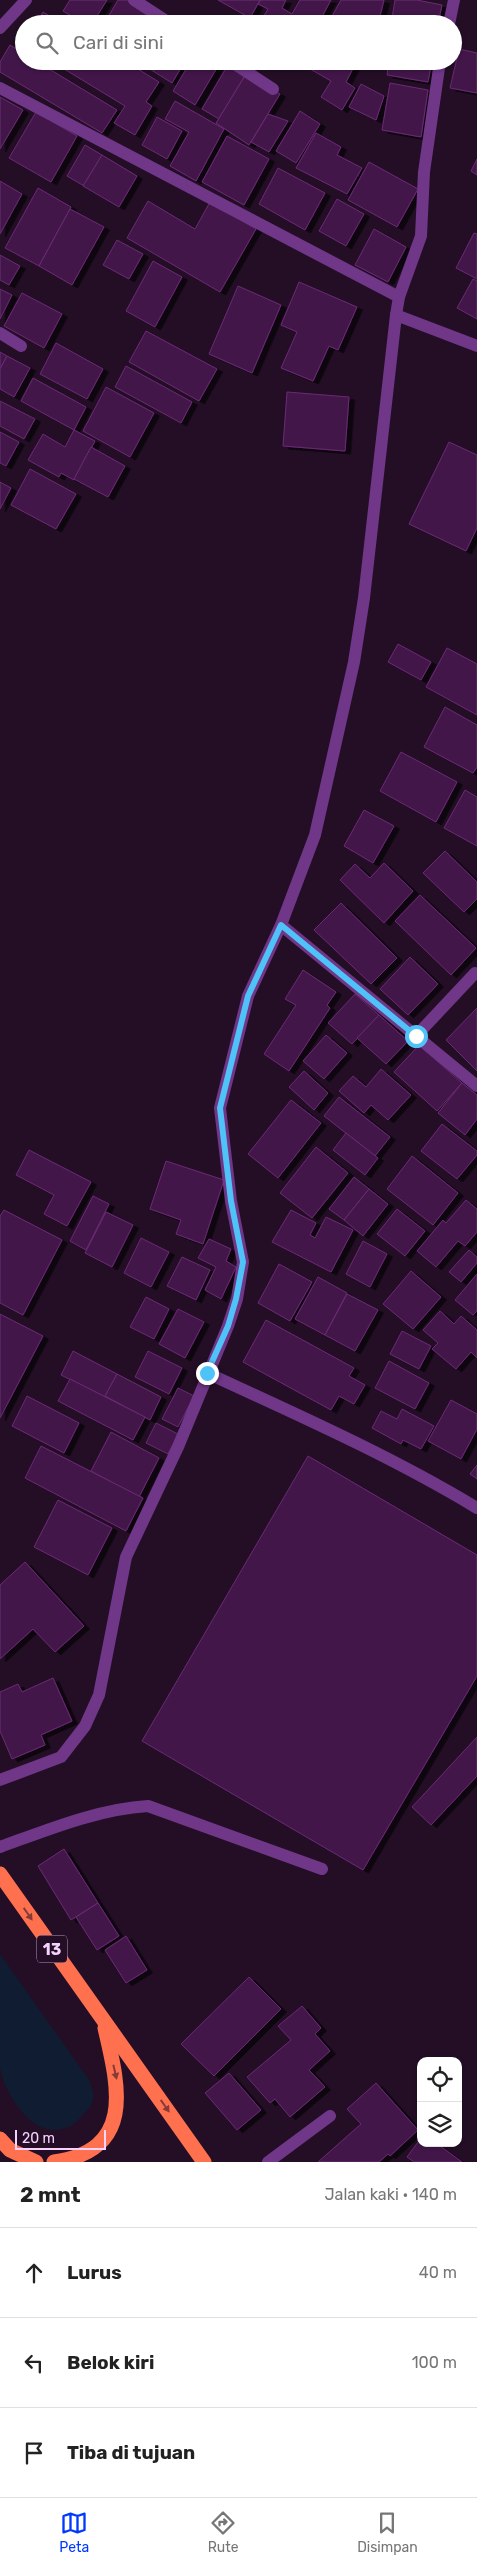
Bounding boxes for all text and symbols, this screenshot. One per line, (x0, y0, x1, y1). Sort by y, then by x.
search box (15, 15, 462, 70)
icon: search (33, 29, 61, 57)
text: Cari di sini (73, 31, 164, 54)
route start (405, 1025, 428, 1048)
route end (196, 1362, 219, 1385)
one-way arrow (23, 1907, 33, 1921)
road number: 13 (37, 1936, 67, 1962)
map controls (417, 2057, 462, 2147)
button: locate (417, 2057, 462, 2102)
one-way arrow (111, 2064, 119, 2080)
one-way arrow (160, 2099, 170, 2113)
button: layers (417, 2102, 462, 2147)
scale bar (15, 2127, 106, 2150)
text: 20 m (22, 2130, 55, 2147)
text: 2 mnt (20, 2182, 81, 2207)
text: Jalan kaki · 140 m (324, 2185, 457, 2204)
icon: ahead (20, 2259, 48, 2287)
text: Lurus (67, 2261, 122, 2284)
text: 40 m (419, 2263, 457, 2282)
icon: left (20, 2349, 48, 2377)
text: Belok kiri (67, 2351, 154, 2374)
text: 100 m (412, 2353, 457, 2372)
icon: arrive (20, 2439, 48, 2467)
text: Tiba di tujuan (67, 2441, 195, 2464)
tab: Peta (59, 2509, 89, 2556)
tab: Rute (208, 2509, 239, 2556)
tab: Disimpan (357, 2509, 418, 2556)

